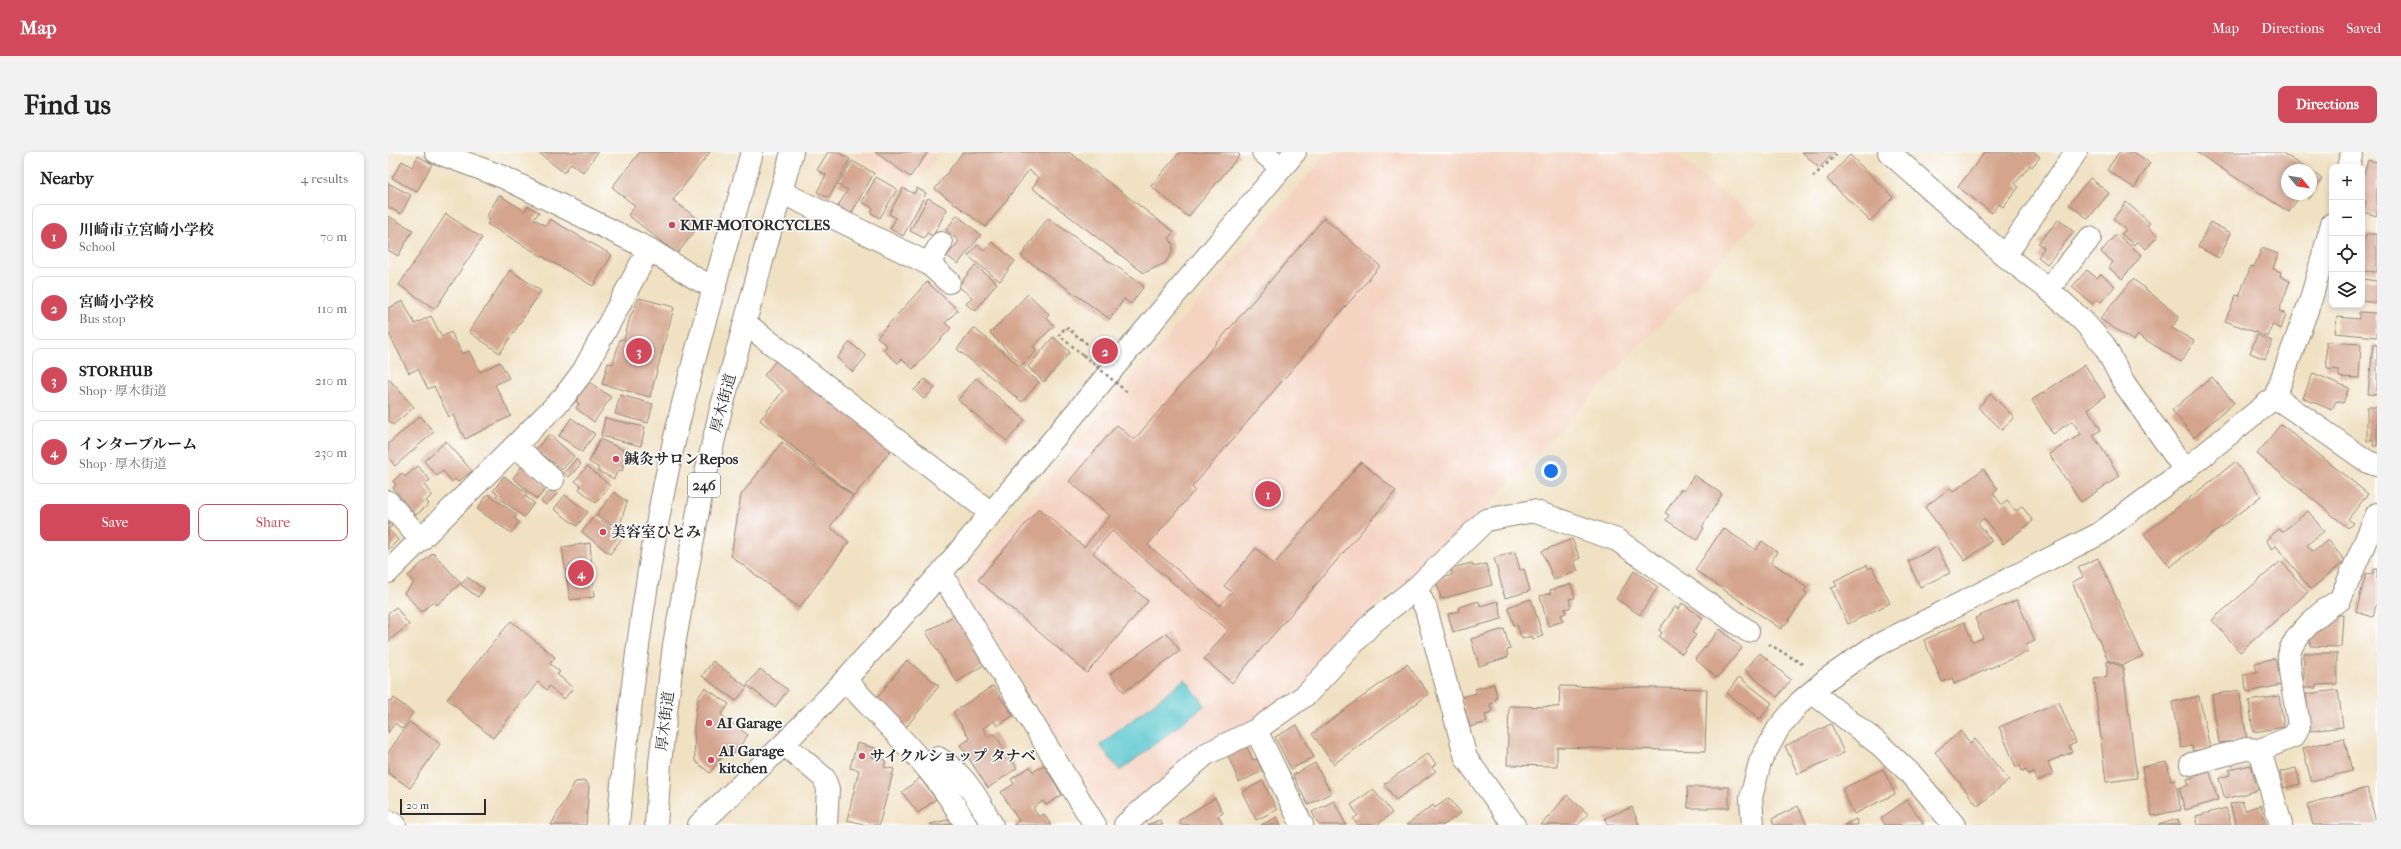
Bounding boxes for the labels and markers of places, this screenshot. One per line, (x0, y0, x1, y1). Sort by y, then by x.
place label: KMF-MOTORCYCLES (680, 216, 831, 234)
marker: KMF-MOTORCYCLES (667, 220, 677, 230)
pin: 3 (626, 336, 652, 366)
pin: 2 (1092, 336, 1118, 366)
place label: 鍼灸サロンRepos (624, 450, 739, 468)
marker: 鍼灸サロンRepos (611, 454, 621, 464)
pin: 1 (1255, 479, 1281, 509)
place label: 美容室ひとみ (611, 523, 701, 541)
marker: 美容室ひとみ (598, 527, 608, 537)
pin: 4 (568, 558, 594, 588)
place label: AI Garage (716, 714, 783, 732)
marker: AI Garage (704, 718, 714, 728)
place label: AI Garage kitchen (718, 742, 785, 777)
place label: サイクルショップ タナベ (870, 747, 1036, 765)
marker: サイクルショップ タナベ (857, 751, 867, 761)
marker: AI Garage kitchen (706, 755, 716, 765)

